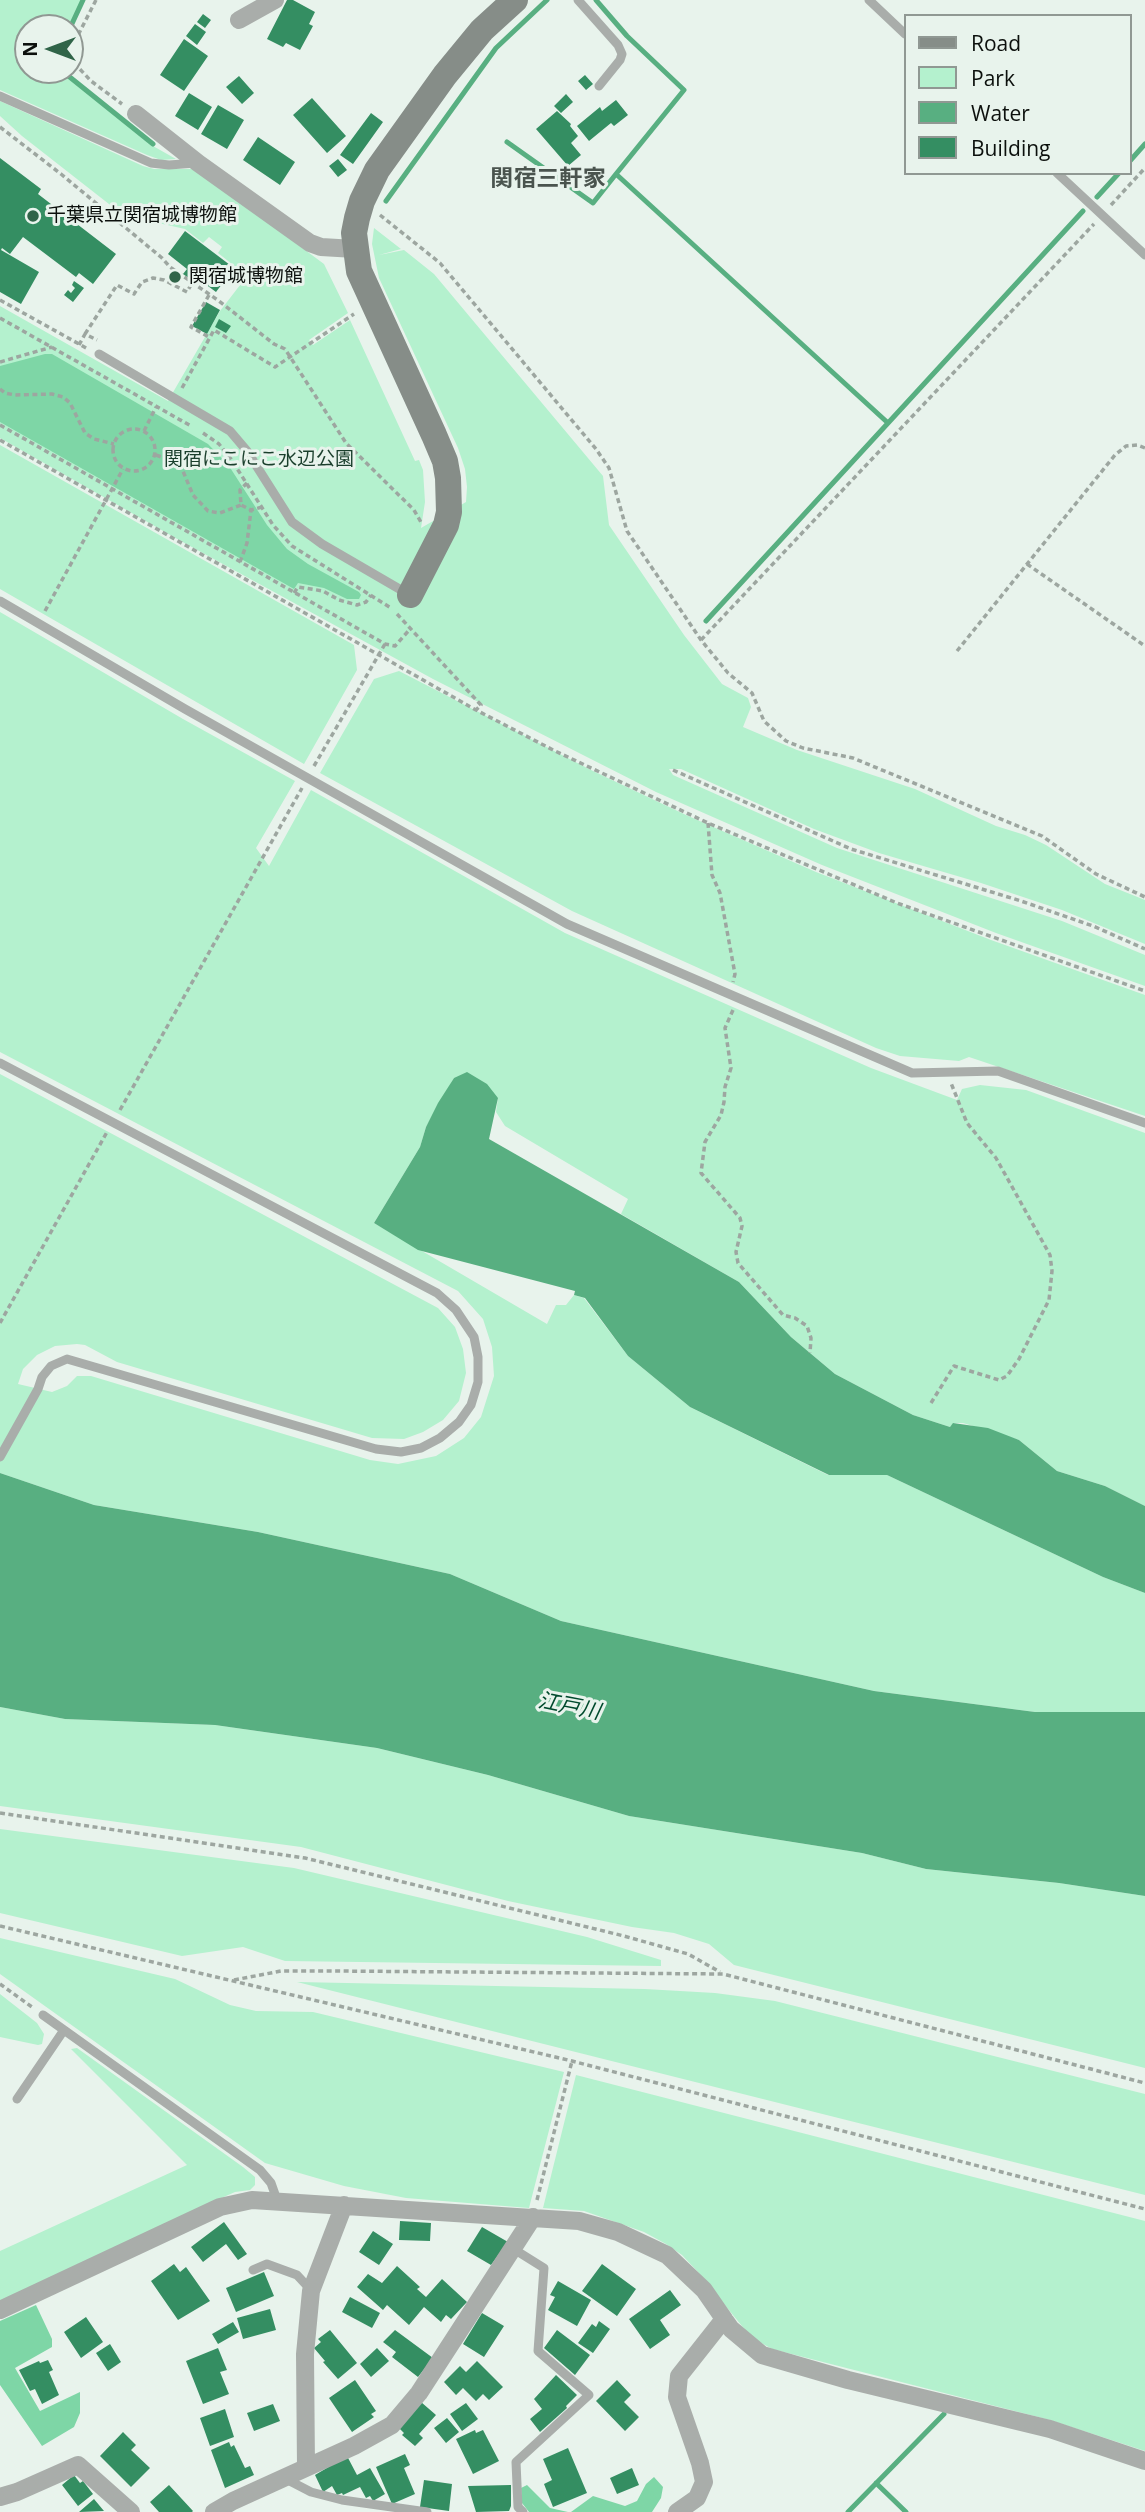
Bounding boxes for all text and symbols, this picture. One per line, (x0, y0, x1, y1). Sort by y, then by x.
north arrow (14, 14, 84, 84)
legend (904, 14, 1131, 175)
text: Road (971, 29, 1021, 57)
text: N (17, 41, 43, 57)
text: Park (971, 64, 1015, 92)
text: Water (971, 99, 1030, 127)
text: Building (971, 134, 1050, 162)
district label: 関宿三軒家 (491, 165, 605, 193)
place label: 千葉県立関宿城博物館 (47, 205, 237, 227)
marker: 千葉県立関宿城博物館 (25, 208, 41, 224)
place label: 関宿城博物館 (189, 266, 303, 288)
marker: 関宿城博物館 (167, 269, 183, 285)
park label: 関宿にこにこ水辺公園 (164, 449, 354, 471)
water label: 江戸川 (536, 1689, 602, 1725)

